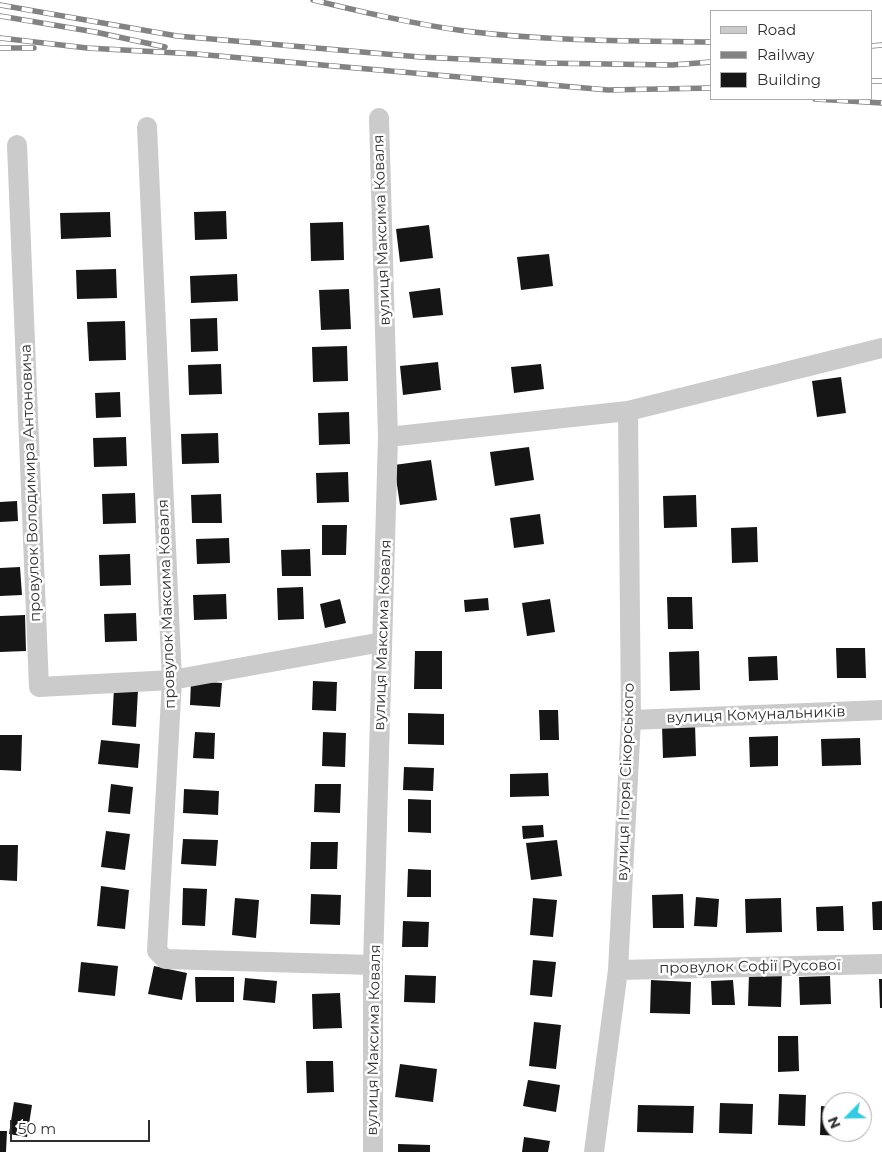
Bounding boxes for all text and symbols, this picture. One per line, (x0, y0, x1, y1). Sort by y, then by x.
legend (710, 10, 872, 100)
text: Road (757, 20, 796, 39)
text: Railway (757, 45, 814, 64)
text: Building (757, 70, 821, 89)
street label: вулиця Максима Коваля (370, 134, 394, 326)
street label: провулок Володимира Антоновича (17, 344, 45, 622)
street label: провулок Максима Коваля (154, 499, 180, 709)
street label: вулиця Максима Коваля (371, 539, 395, 731)
street label: вулиця Ігоря Сікорського (614, 682, 638, 882)
street label: вулиця Комунальників (666, 703, 846, 727)
street label: вулиця Максима Коваля (363, 944, 385, 1136)
street label: провулок Софії Русової (659, 956, 841, 978)
north arrow (822, 1092, 872, 1142)
scale bar (12, 1110, 152, 1142)
text: N (824, 1114, 845, 1131)
text: 50 m (18, 1119, 56, 1138)

